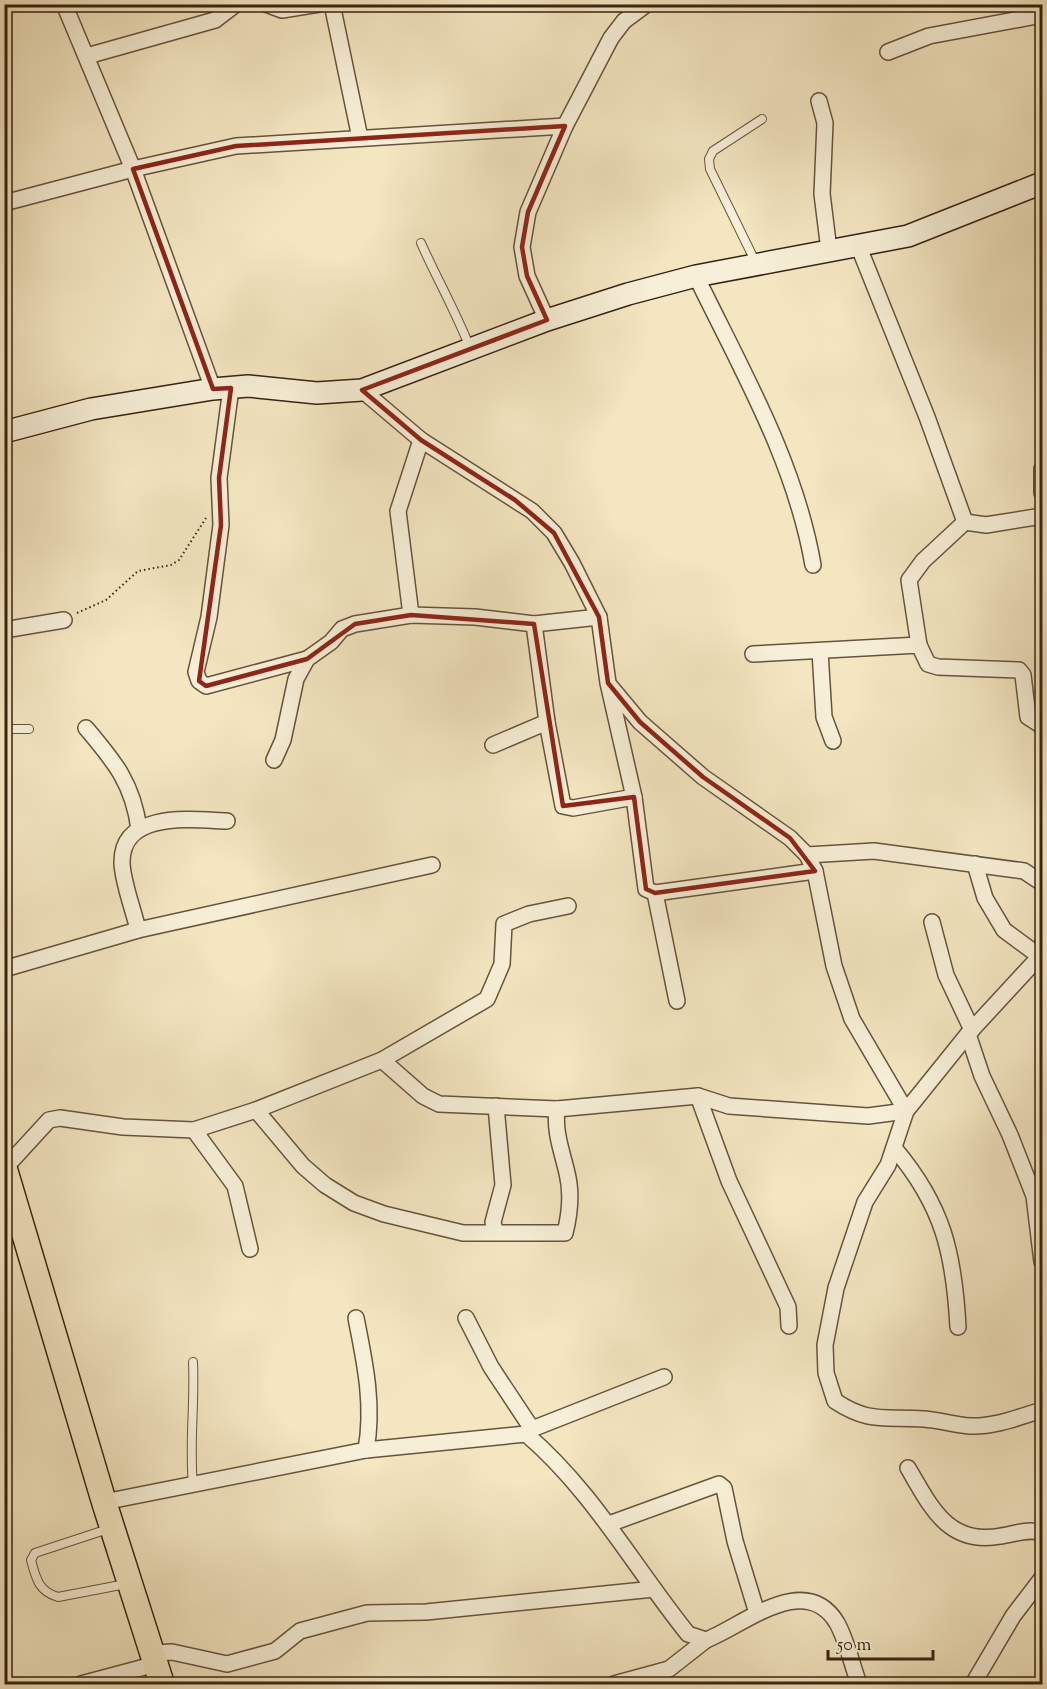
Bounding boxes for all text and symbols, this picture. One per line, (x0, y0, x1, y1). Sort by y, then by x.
scale bar (828, 1623, 933, 1661)
text: 50 m (836, 1633, 872, 1659)

